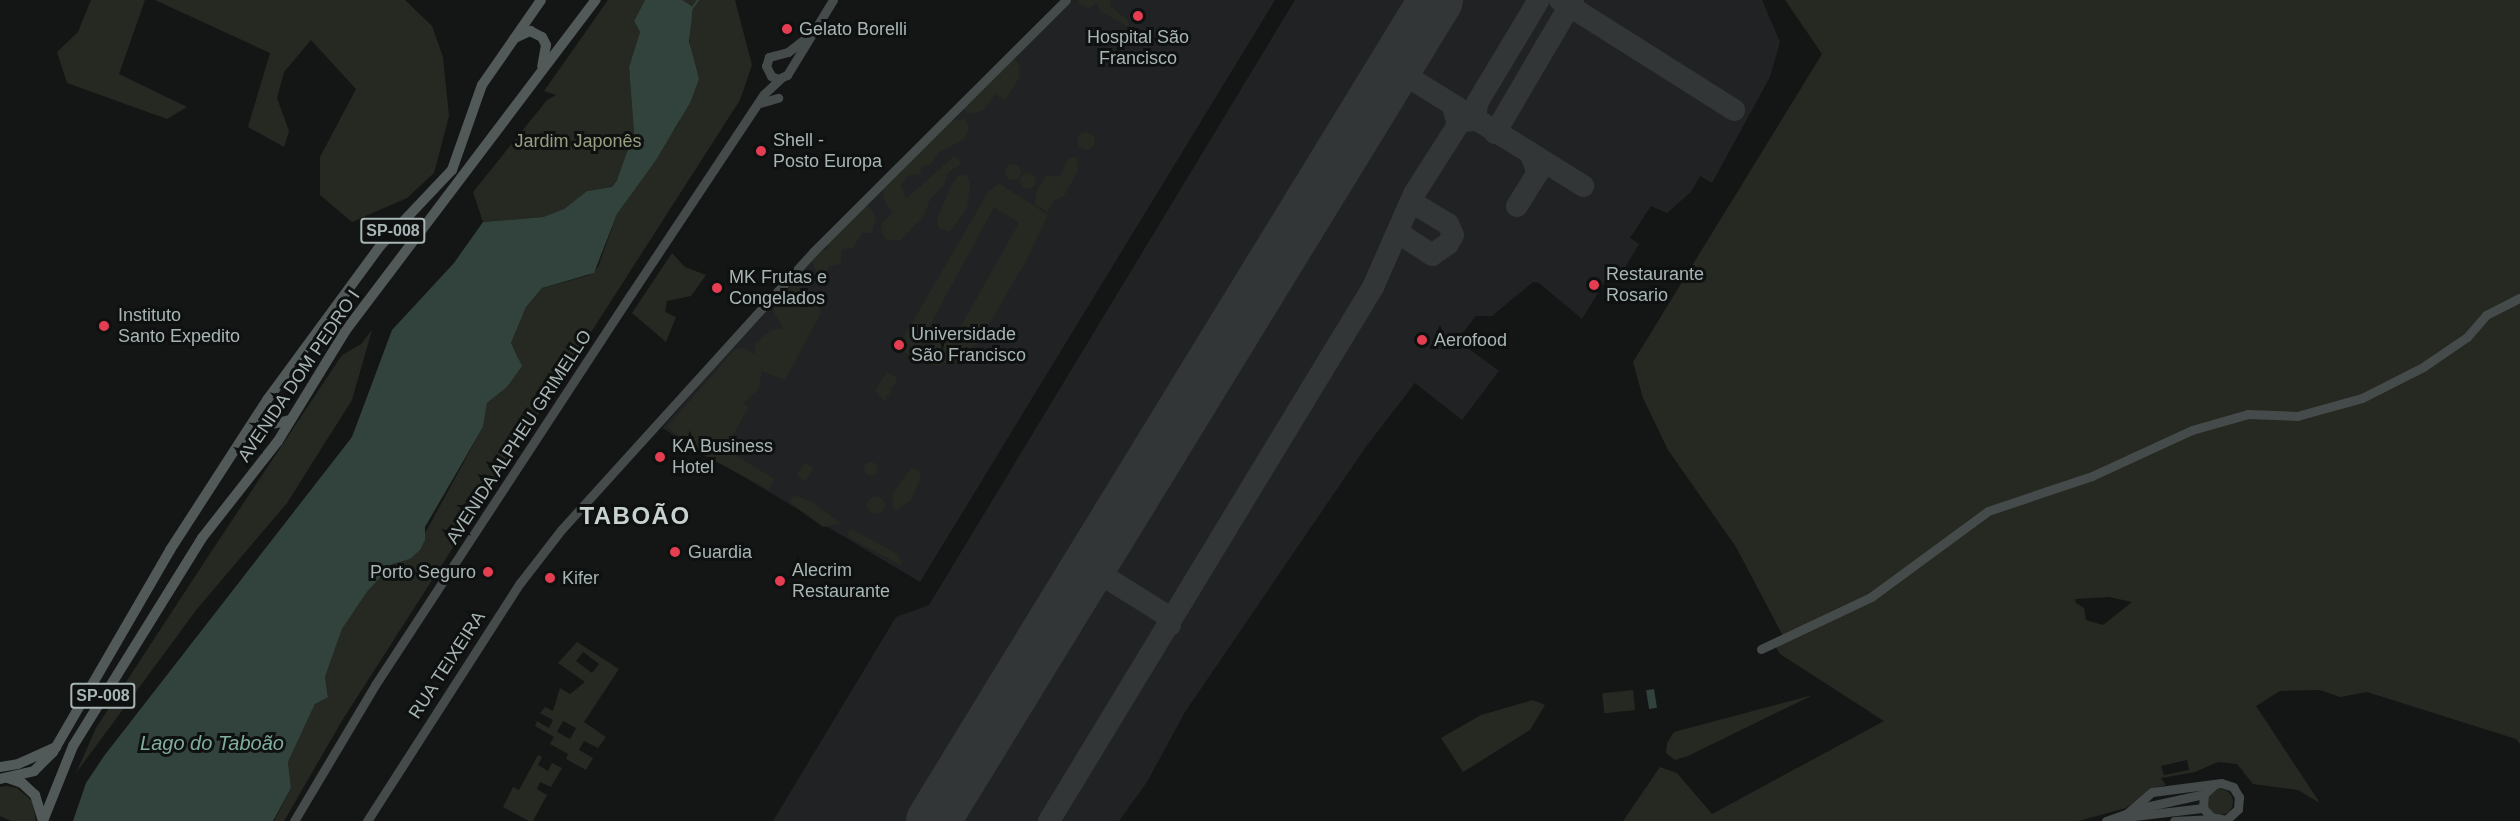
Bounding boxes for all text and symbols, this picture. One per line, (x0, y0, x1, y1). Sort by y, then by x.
marker: Hospital São Francisco (1129, 7, 1147, 25)
place label: Gelato Borelli (799, 18, 907, 40)
marker: Gelato Borelli (780, 22, 794, 36)
place label: Hospital São Francisco (1087, 27, 1189, 70)
park label: Jardim Japonês (514, 130, 642, 152)
place label: Shell - Posto Europa (773, 130, 882, 172)
marker: Shell - Posto Europa (754, 144, 768, 158)
road number: SP-008 (360, 218, 426, 244)
place label: Restaurante Rosario (1606, 264, 1704, 306)
place label: MK Frutas e Congelados (729, 267, 827, 310)
marker: Restaurante Rosario (1587, 278, 1601, 292)
marker: MK Frutas e Congelados (710, 281, 724, 295)
street label: AVENIDA DOM PEDRO I (233, 286, 365, 466)
place label: Instituto Santo Expedito (118, 305, 240, 348)
marker: Instituto Santo Expedito (95, 317, 113, 335)
place label: Universidade São Francisco (911, 324, 1026, 366)
street label: AVENIDA ALPHEU GRIMELLO (441, 325, 597, 549)
place label: Aerofood (1434, 329, 1507, 351)
marker: Aerofood (1415, 333, 1429, 347)
marker: Universidade São Francisco (892, 338, 906, 352)
place label: KA Business Hotel (672, 436, 774, 478)
marker: KA Business Hotel (653, 450, 667, 464)
district label: TABOÃO (579, 502, 691, 530)
place label: Guardia (688, 541, 752, 563)
marker: Guardia (666, 543, 684, 561)
place label: Alecrim Restaurante (792, 560, 890, 602)
place label: Porto Seguro (370, 561, 476, 583)
marker: Porto Seguro (481, 565, 495, 579)
place label: Kifer (562, 567, 599, 589)
marker: Kifer (543, 571, 557, 585)
marker: Alecrim Restaurante (773, 574, 787, 588)
street label: RUA TEIXEIRA (404, 607, 490, 723)
road number: SP-008 (70, 683, 136, 709)
water label: Lago do Taboão (140, 731, 284, 755)

